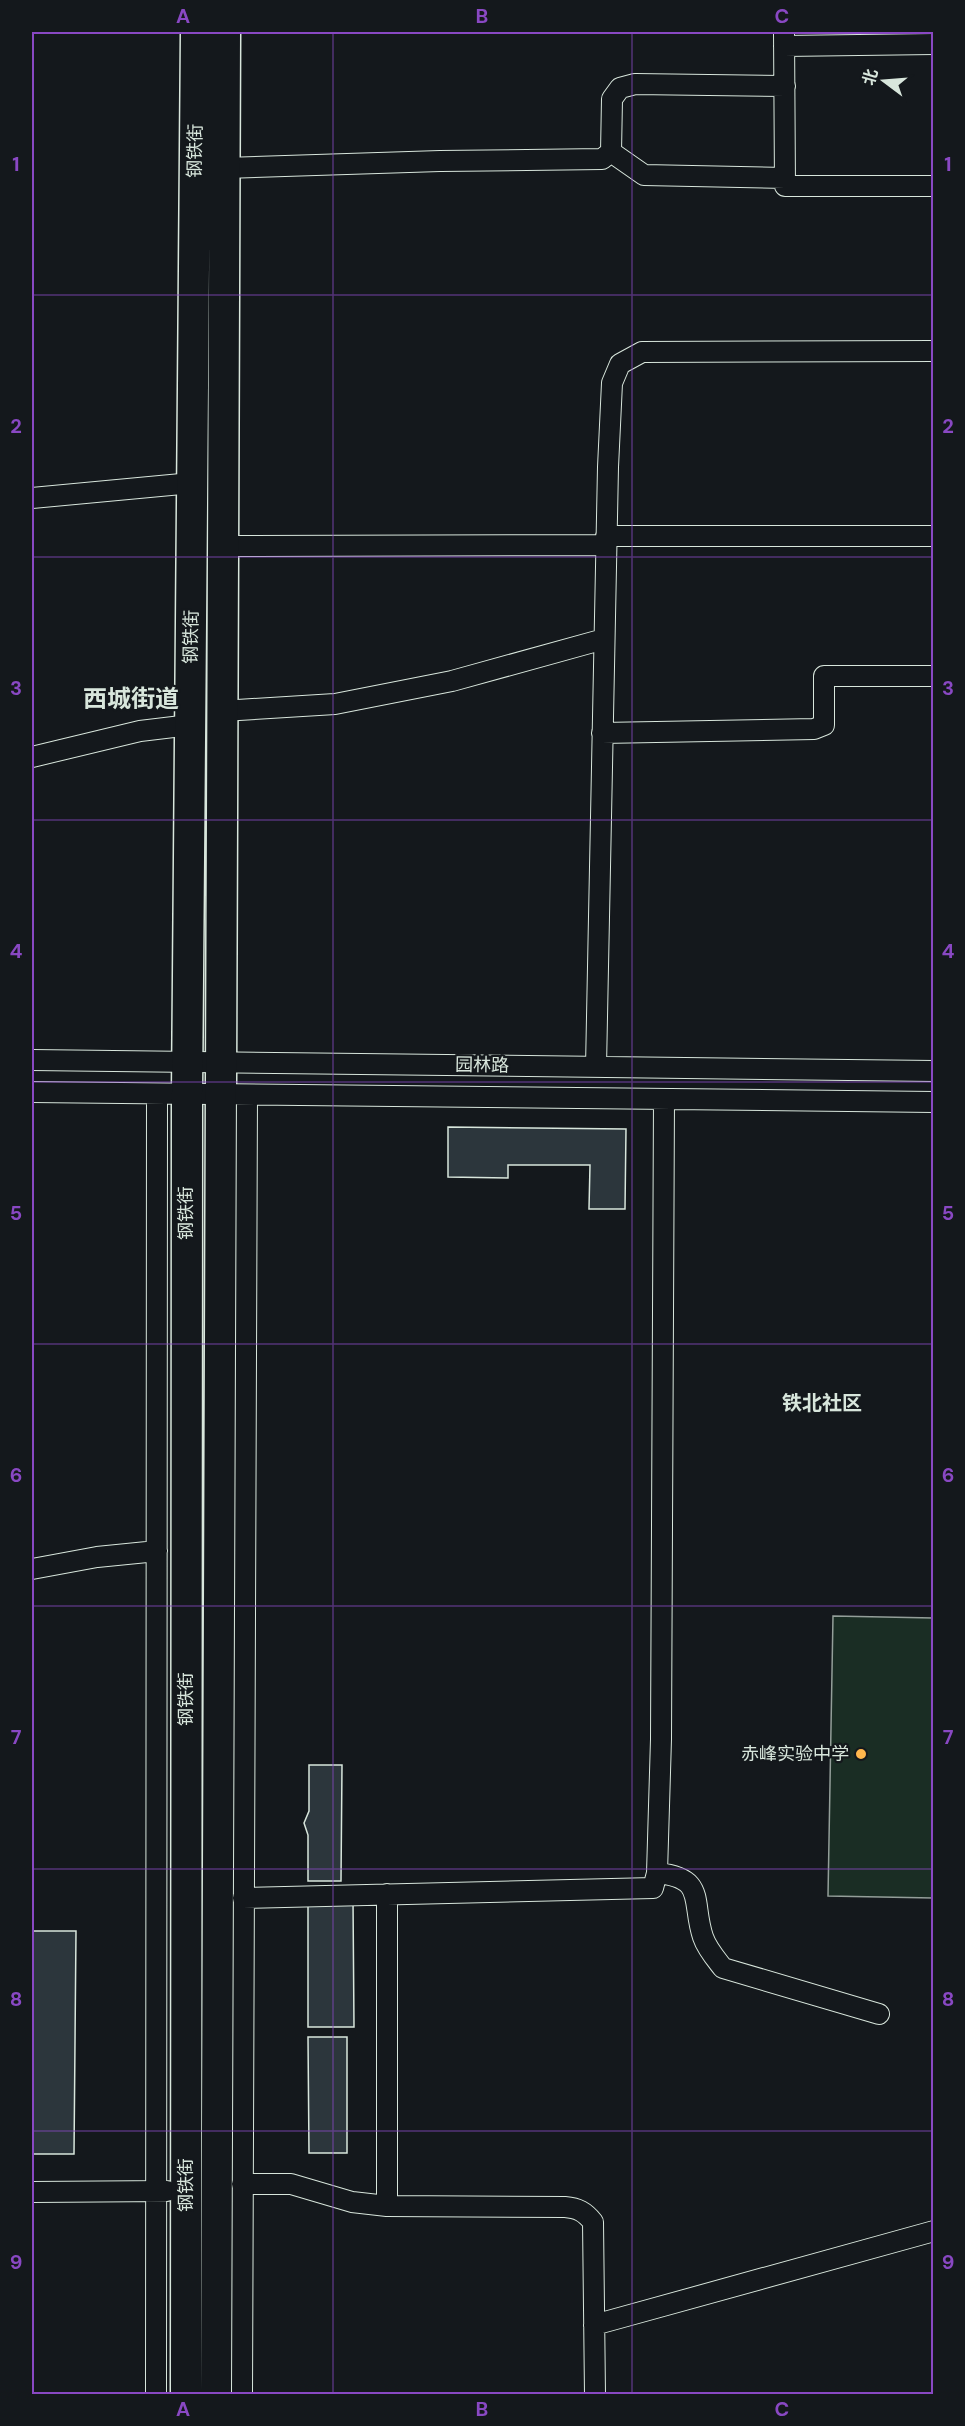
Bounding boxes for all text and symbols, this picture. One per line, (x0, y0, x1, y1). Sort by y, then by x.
text: A (176, 3, 190, 29)
text: B (476, 3, 488, 29)
text: C (775, 3, 789, 29)
north arrow (854, 51, 914, 111)
text: 北 (858, 66, 882, 88)
street label: 钢铁街 (183, 124, 207, 178)
text: 1 (12, 151, 20, 177)
text: 1 (944, 151, 952, 177)
text: 2 (10, 413, 22, 439)
text: 2 (942, 413, 954, 439)
street label: 钢铁街 (179, 610, 203, 664)
text: 3 (10, 675, 22, 701)
text: 3 (942, 675, 954, 701)
district label: 西城街道 (83, 683, 179, 714)
text: 4 (10, 938, 23, 964)
text: 4 (942, 938, 955, 964)
street label: 园林路 (455, 1053, 509, 1077)
street label: 钢铁街 (174, 1186, 198, 1240)
text: 5 (10, 1200, 22, 1226)
text: 5 (942, 1200, 954, 1226)
district label: 铁北社区 (782, 1390, 862, 1416)
text: 6 (10, 1462, 22, 1488)
text: 6 (942, 1462, 954, 1488)
street label: 钢铁街 (174, 1672, 198, 1726)
text: 7 (11, 1724, 22, 1750)
text: 7 (943, 1724, 954, 1750)
place label: 赤峰实验中学 (741, 1742, 849, 1766)
marker: 赤峰实验中学 (854, 1747, 868, 1761)
text: 8 (10, 1986, 22, 2012)
text: 8 (942, 1986, 954, 2012)
street label: 钢铁街 (174, 2158, 198, 2212)
text: 9 (10, 2249, 22, 2275)
text: 9 (942, 2249, 954, 2275)
text: A (176, 2396, 190, 2422)
text: B (476, 2396, 488, 2422)
text: C (775, 2396, 789, 2422)

